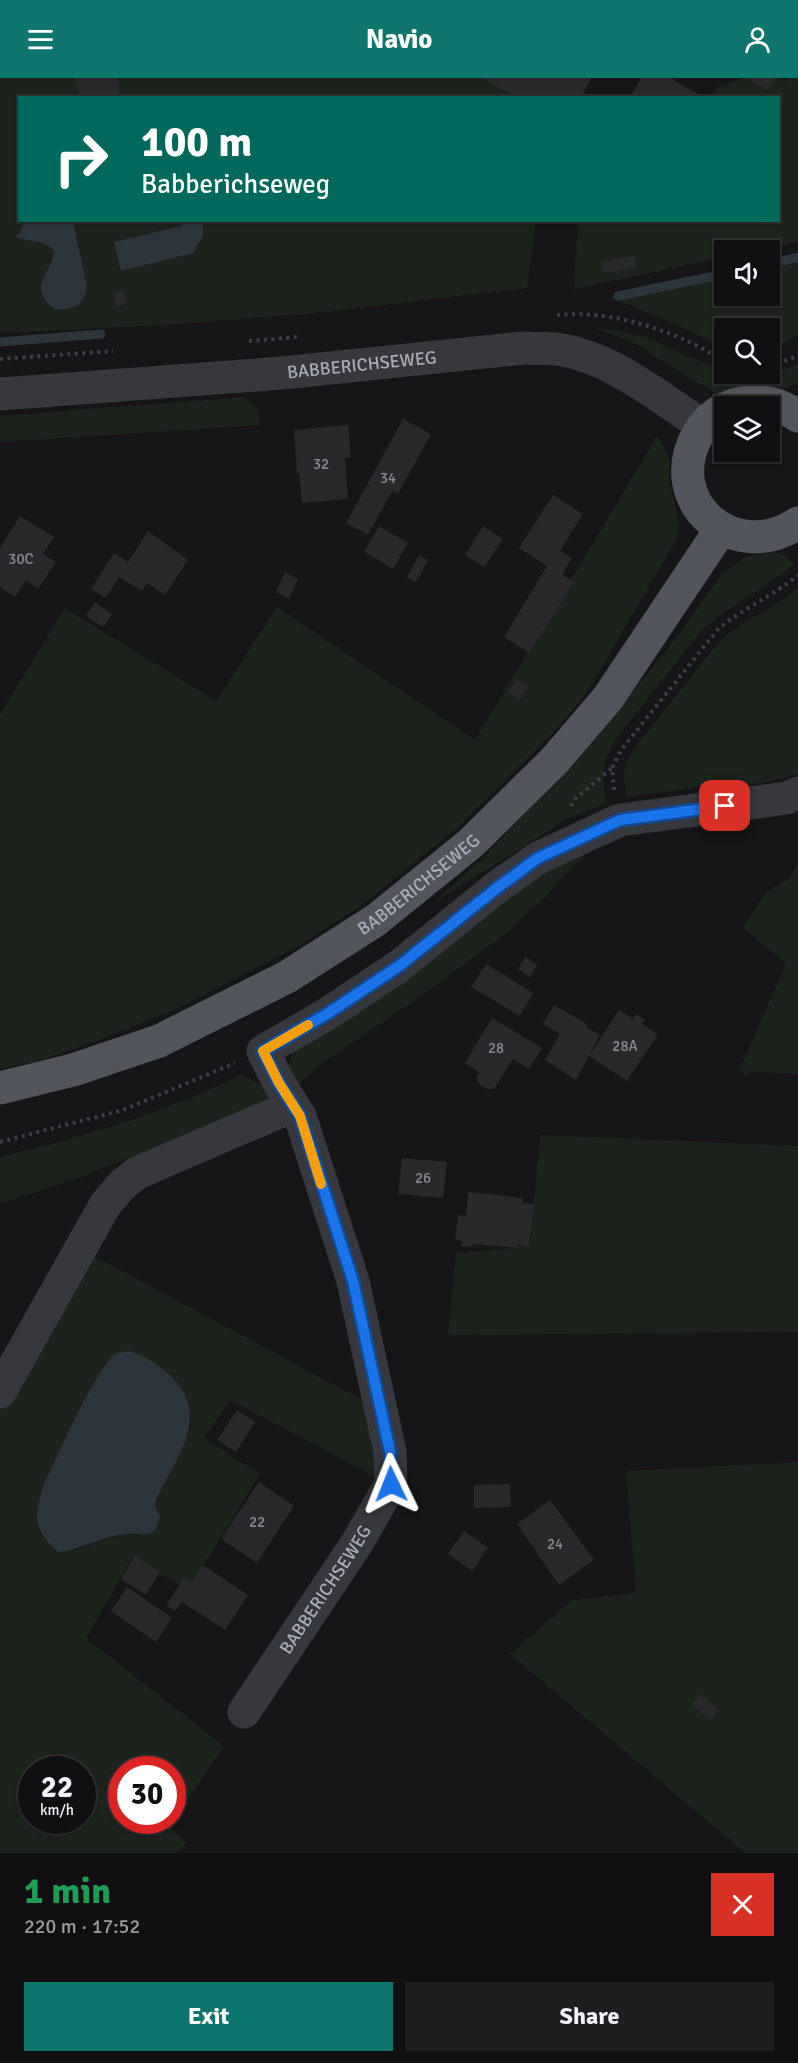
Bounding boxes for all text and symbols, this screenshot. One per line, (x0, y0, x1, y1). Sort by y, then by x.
icon: menu (24, 23, 57, 56)
text: Navio (366, 23, 432, 56)
icon: person (741, 23, 774, 56)
text: 100 m (141, 117, 252, 168)
icon: right (42, 120, 120, 198)
text: Babberichseweg (141, 168, 330, 201)
map controls (714, 240, 780, 462)
button: sound (714, 240, 780, 306)
button: search (714, 318, 780, 384)
street label: BABBERICHSEWEG (286, 346, 438, 383)
button: layers (714, 396, 780, 462)
house number: 32 (313, 455, 329, 473)
house number: 34 (380, 469, 396, 487)
house number: 30C (8, 550, 34, 568)
pin (699, 780, 750, 831)
icon: arrive (708, 789, 741, 822)
street label: BABBERICHSEWEG (353, 830, 484, 940)
house number: 28A (612, 1037, 638, 1055)
house number: 28 (488, 1039, 504, 1057)
house number: 26 (415, 1169, 431, 1187)
position arrow (359, 1452, 423, 1516)
house number: 22 (249, 1513, 265, 1531)
street label: BABBERICHSEWEG (275, 1521, 376, 1658)
house number: 24 (547, 1535, 563, 1553)
speed limit sign: 30 (108, 1756, 186, 1834)
text: 22 (41, 1769, 73, 1806)
text: km/h (40, 1801, 74, 1819)
text: 1 min (24, 1869, 111, 1914)
button: close (711, 1873, 774, 1936)
text: 220 m · 17:52 (24, 1914, 140, 1939)
button: Exit (24, 1982, 393, 2051)
button: Share (405, 1982, 774, 2051)

